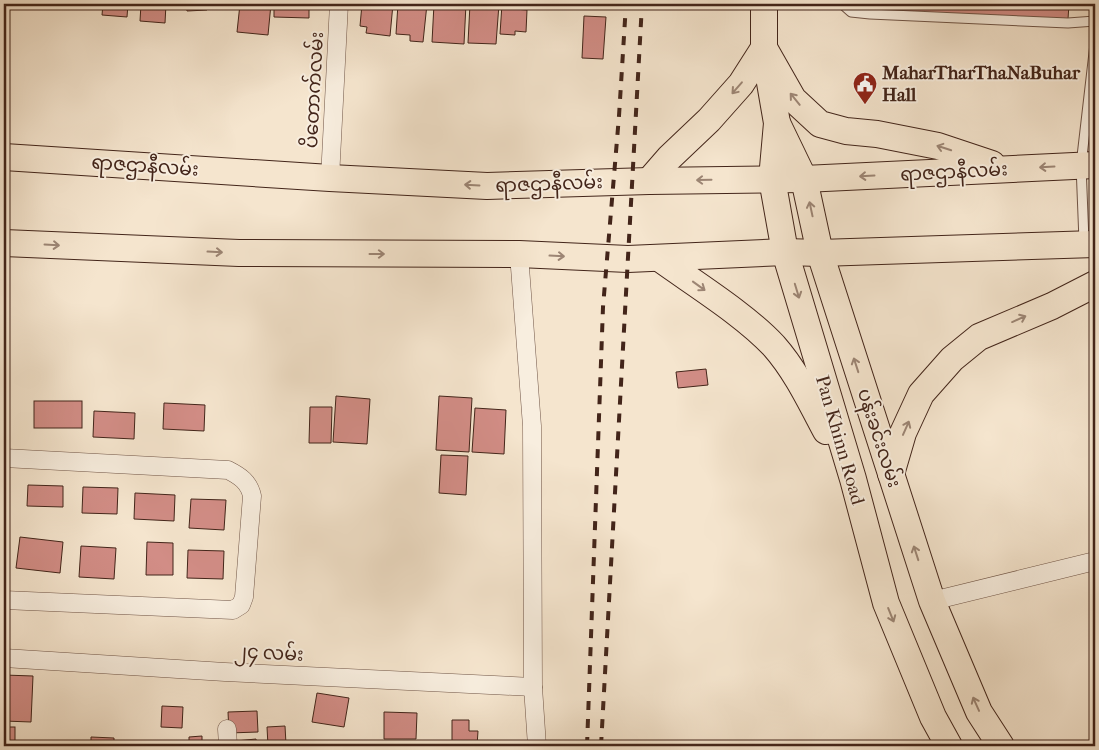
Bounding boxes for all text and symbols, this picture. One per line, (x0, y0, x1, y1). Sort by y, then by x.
street label: ပိတောက်လမ်း (296, 31, 328, 149)
place label: MaharTharThaNaBuhar Hall (881, 62, 1081, 106)
public building icon: MaharTharThaNaBuhar Hall (852, 71, 878, 105)
one-way arrow (731, 82, 743, 95)
one-way arrow (789, 93, 800, 106)
one-way arrow (937, 143, 953, 152)
street label: ရာဇဌာနီလမ်း (90, 147, 200, 185)
street label: ရာဇဌာနီလမ်း (900, 154, 1008, 190)
one-way arrow (1039, 163, 1055, 172)
street label: ရာဇဌာနီလမ်း (495, 167, 603, 201)
one-way arrow (859, 171, 876, 181)
one-way arrow (697, 175, 713, 185)
one-way arrow (464, 180, 480, 190)
one-way arrow (805, 202, 815, 218)
one-way arrow (44, 241, 60, 250)
one-way arrow (207, 248, 223, 257)
one-way arrow (369, 249, 385, 259)
one-way arrow (548, 251, 565, 261)
one-way arrow (691, 281, 705, 291)
one-way arrow (792, 282, 802, 298)
one-way arrow (1011, 313, 1026, 323)
one-way arrow (850, 358, 860, 374)
street label: Pan Khinn Road (811, 373, 869, 508)
street label: ပန်းခင်းလမ်း (849, 384, 909, 492)
one-way arrow (901, 421, 911, 436)
one-way arrow (911, 546, 921, 562)
one-way arrow (886, 607, 896, 622)
street label: ၂၄ လမ်း (234, 636, 304, 670)
one-way arrow (971, 697, 981, 712)

